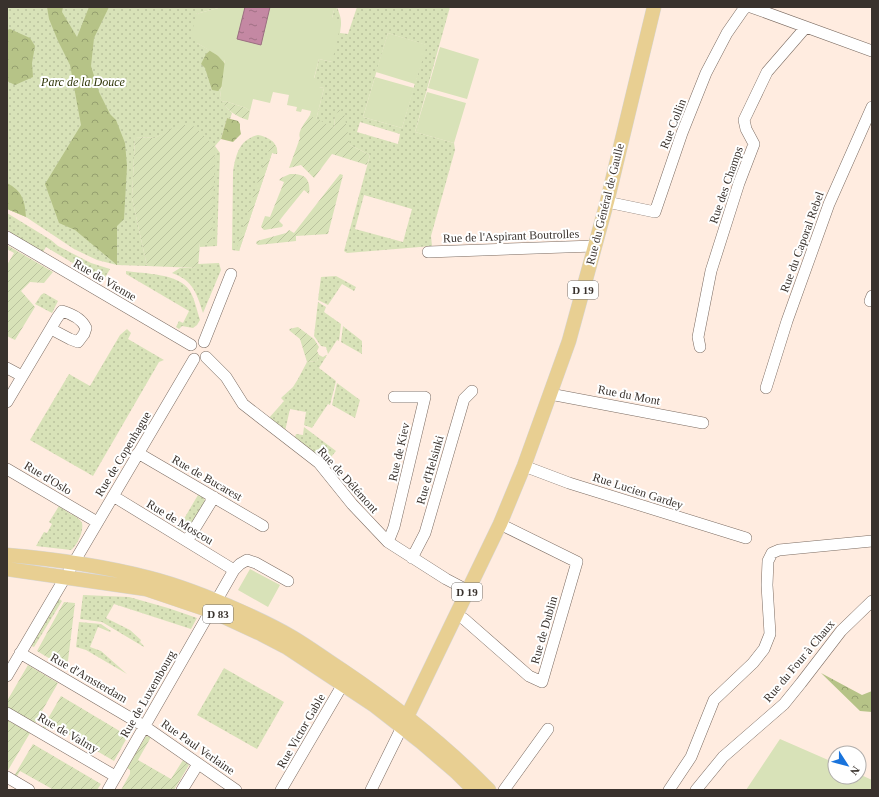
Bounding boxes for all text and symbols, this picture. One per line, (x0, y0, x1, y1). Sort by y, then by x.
park label: Parc de la Douce (40, 75, 126, 89)
street label: Rue Collin (657, 97, 689, 151)
street label: Rue du Général de Gaulle (583, 142, 627, 266)
street label: Rue des Champs (706, 144, 746, 225)
street label: Rue du Caporal Rebel (777, 189, 827, 294)
street label: Rue de l'Aspirant Boutrolles (443, 227, 580, 245)
street label: Rue de Vienne (71, 256, 139, 304)
road number: D 19 (568, 281, 598, 299)
street label: Rue du Mont (597, 382, 662, 408)
street label: Rue de Copenhague (92, 409, 154, 499)
street label: Rue de Kiev (385, 421, 413, 483)
street label: Rue d'Helsinki (413, 433, 447, 506)
street label: Rue de Délémont (315, 444, 382, 516)
street label: Rue de Bucarest (169, 452, 245, 504)
street label: Rue d'Oslo (22, 458, 74, 498)
street label: Rue Lucien Gardey (591, 470, 685, 512)
street label: Rue de Moscou (144, 497, 216, 547)
road number: D 19 (452, 583, 482, 601)
street label: Rue de Dublin (528, 594, 560, 666)
road number: D 83 (203, 605, 233, 623)
street label: Rue du Four à Chaux (761, 617, 837, 705)
street label: Rue de Luxembourg (117, 648, 179, 740)
street label: Rue d'Amsterdam (48, 650, 131, 706)
street label: Rue Victor Gable (274, 691, 328, 771)
street label: Rue de Valmy (35, 710, 101, 756)
street label: Rue Paul Verlaine (159, 716, 237, 778)
north arrow (827, 745, 867, 785)
text: N (848, 764, 862, 778)

